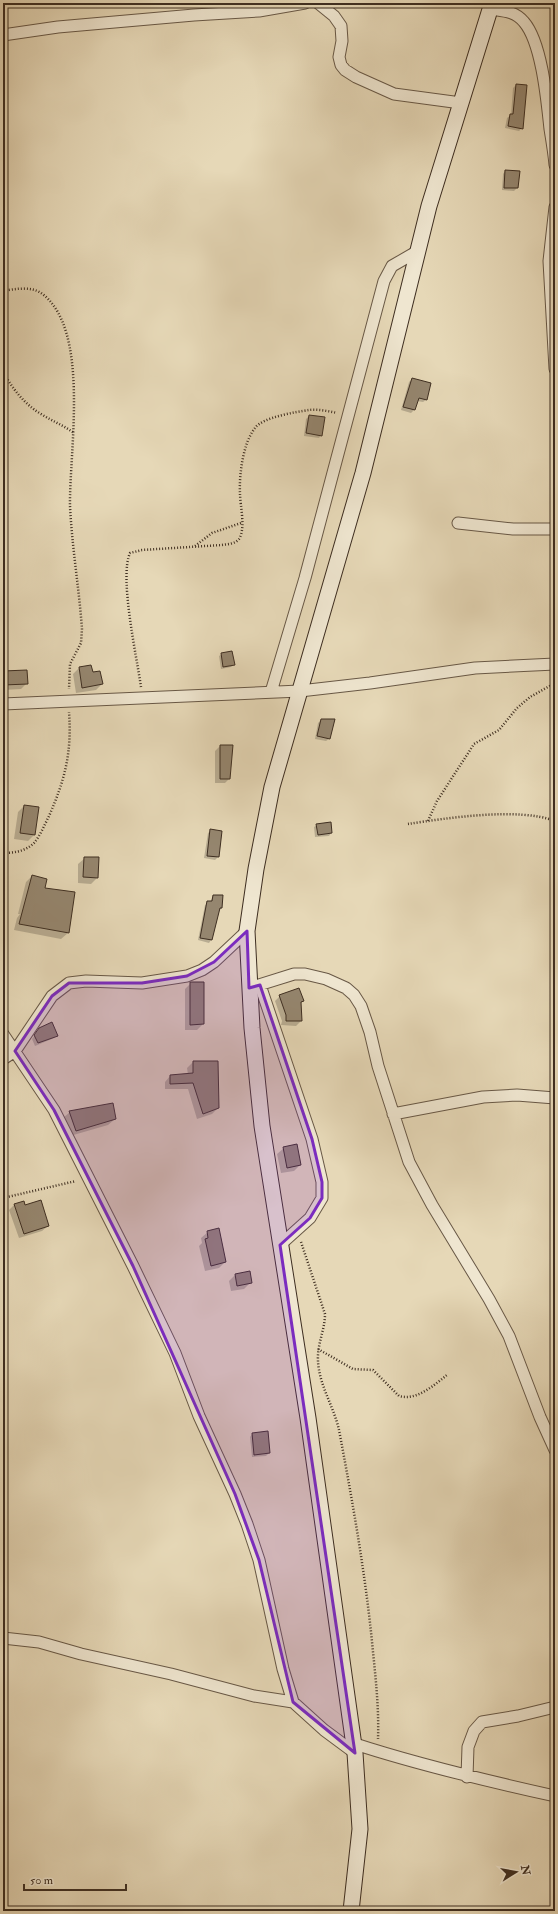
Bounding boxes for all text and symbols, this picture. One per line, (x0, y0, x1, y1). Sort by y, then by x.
north arrow (496, 1852, 536, 1892)
text: N (518, 1863, 533, 1877)
scale bar (24, 1866, 126, 1892)
text: 50 m (30, 1873, 54, 1888)

